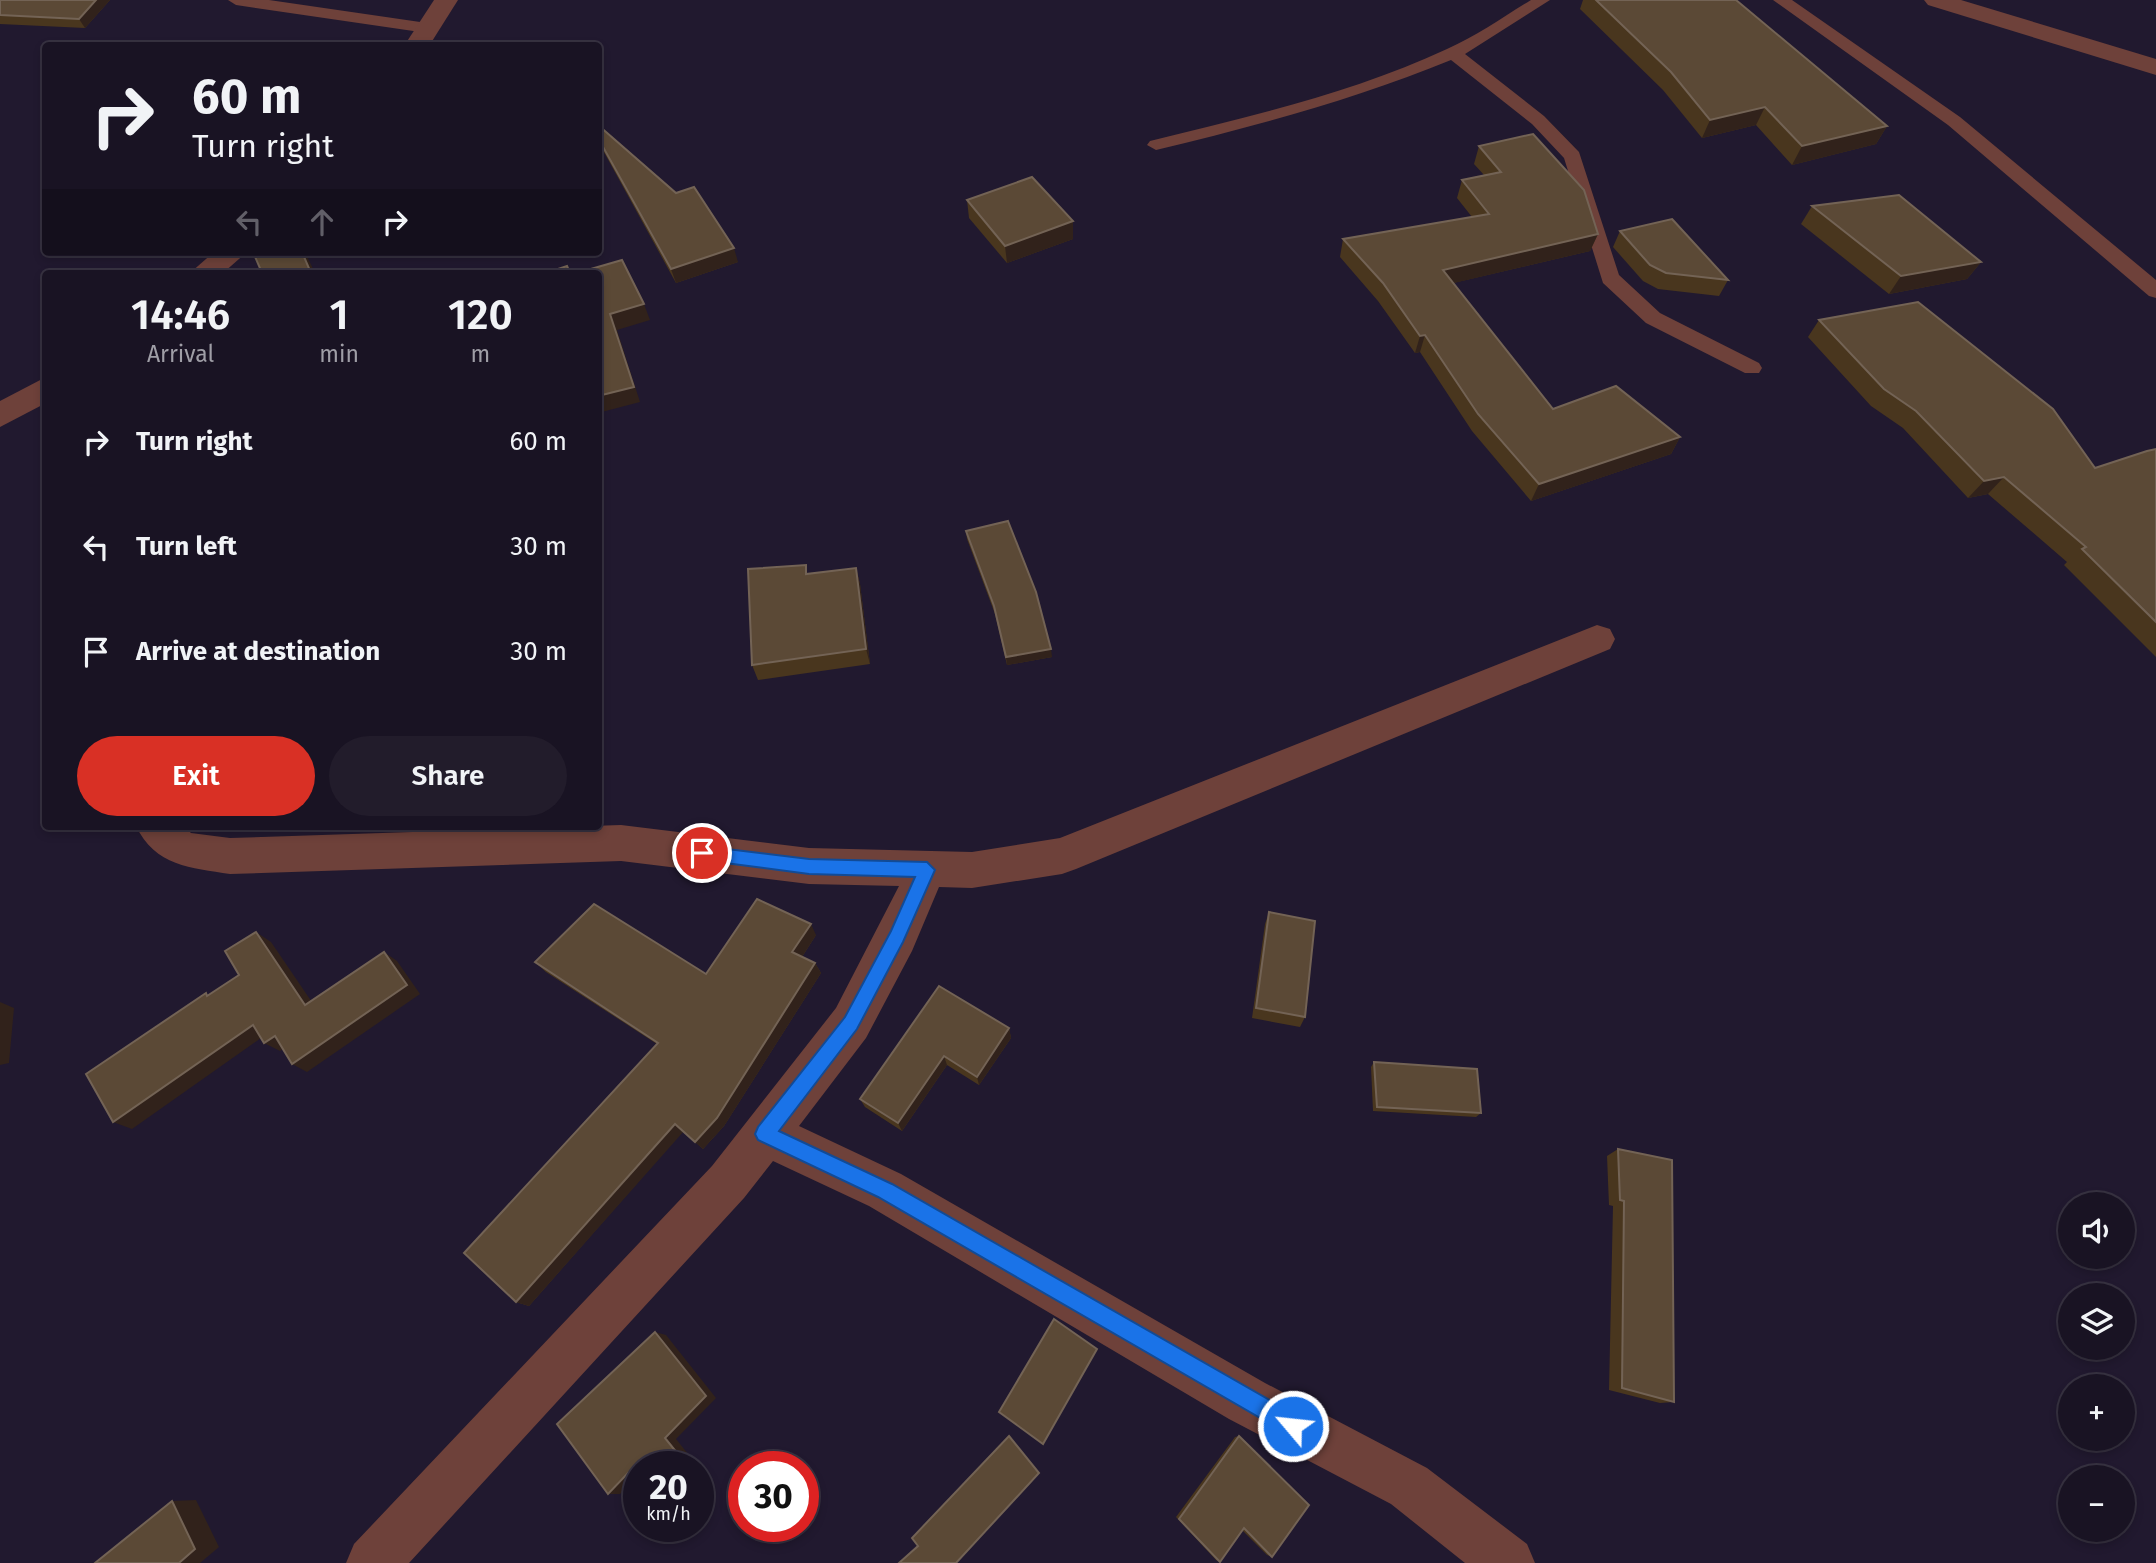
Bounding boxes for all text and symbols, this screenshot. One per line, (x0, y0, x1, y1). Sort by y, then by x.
text: 60 m (192, 67, 301, 126)
icon: right (77, 70, 168, 161)
text: Turn right (192, 127, 334, 165)
icon: left (230, 203, 268, 241)
icon: ahead (303, 203, 341, 241)
icon: right (376, 203, 414, 241)
text: 14:46 (131, 290, 230, 340)
text: 1 (330, 290, 349, 340)
text: 120 (448, 290, 513, 340)
text: Arrival (147, 340, 214, 368)
text: min (319, 340, 359, 368)
text: m (471, 340, 490, 368)
icon: right (77, 423, 115, 461)
text: Turn right (136, 426, 253, 457)
text: 60 m (509, 426, 567, 457)
icon: left (77, 528, 115, 566)
text: Turn left (136, 531, 237, 562)
text: 30 m (510, 531, 567, 562)
icon: arrive (77, 633, 115, 671)
text: Arrive at destination (136, 636, 380, 667)
text: 30 m (510, 636, 567, 667)
button: Exit (77, 736, 315, 816)
button: Share (329, 736, 567, 816)
pin (672, 823, 732, 883)
icon: arrive (683, 834, 721, 872)
map controls (2058, 1192, 2135, 1542)
button: sound (2058, 1192, 2135, 1269)
button: layers (2058, 1283, 2135, 1360)
button: + (2058, 1374, 2135, 1451)
position arrow (1256, 1389, 1330, 1463)
speed limit sign: 30 (728, 1451, 819, 1542)
button: − (2058, 1465, 2135, 1542)
text: 20 (649, 1466, 688, 1508)
text: km/h (646, 1503, 691, 1525)

